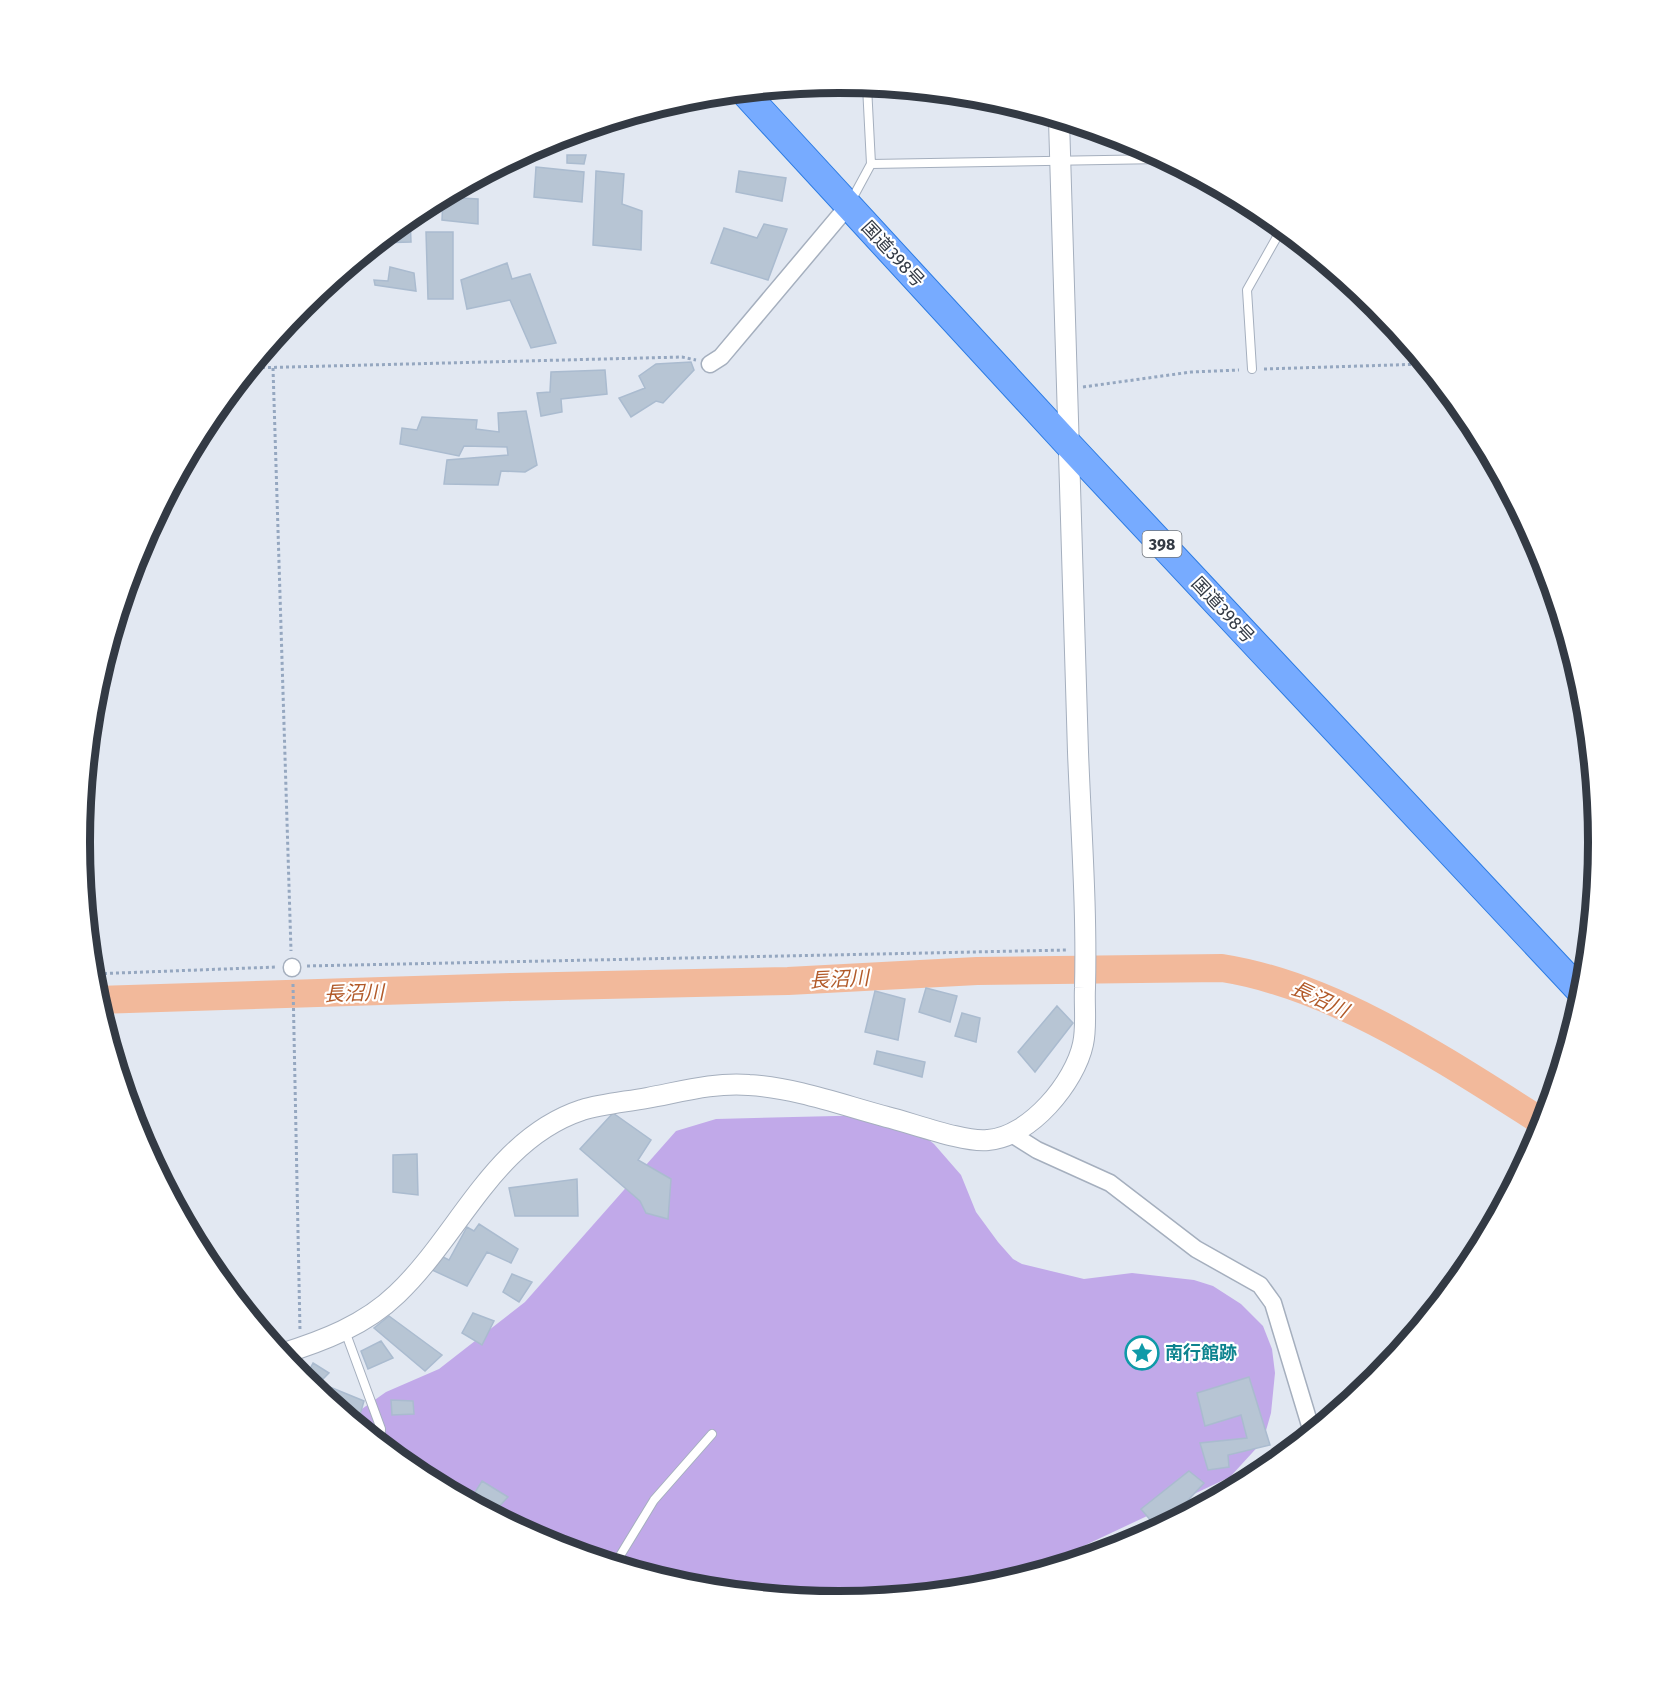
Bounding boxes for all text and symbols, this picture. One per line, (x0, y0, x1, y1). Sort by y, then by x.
street label: 国道398号 (857, 216, 929, 292)
road number: 398 (1142, 531, 1182, 557)
street label: 国道398号 (1187, 572, 1259, 648)
water label: 長沼川 (808, 965, 872, 993)
water label: 長沼川 (1288, 975, 1354, 1023)
water label: 長沼川 (324, 980, 386, 1006)
place icon: 南行館跡 (1124, 1335, 1160, 1371)
place label: 南行館跡 (1165, 1342, 1237, 1364)

